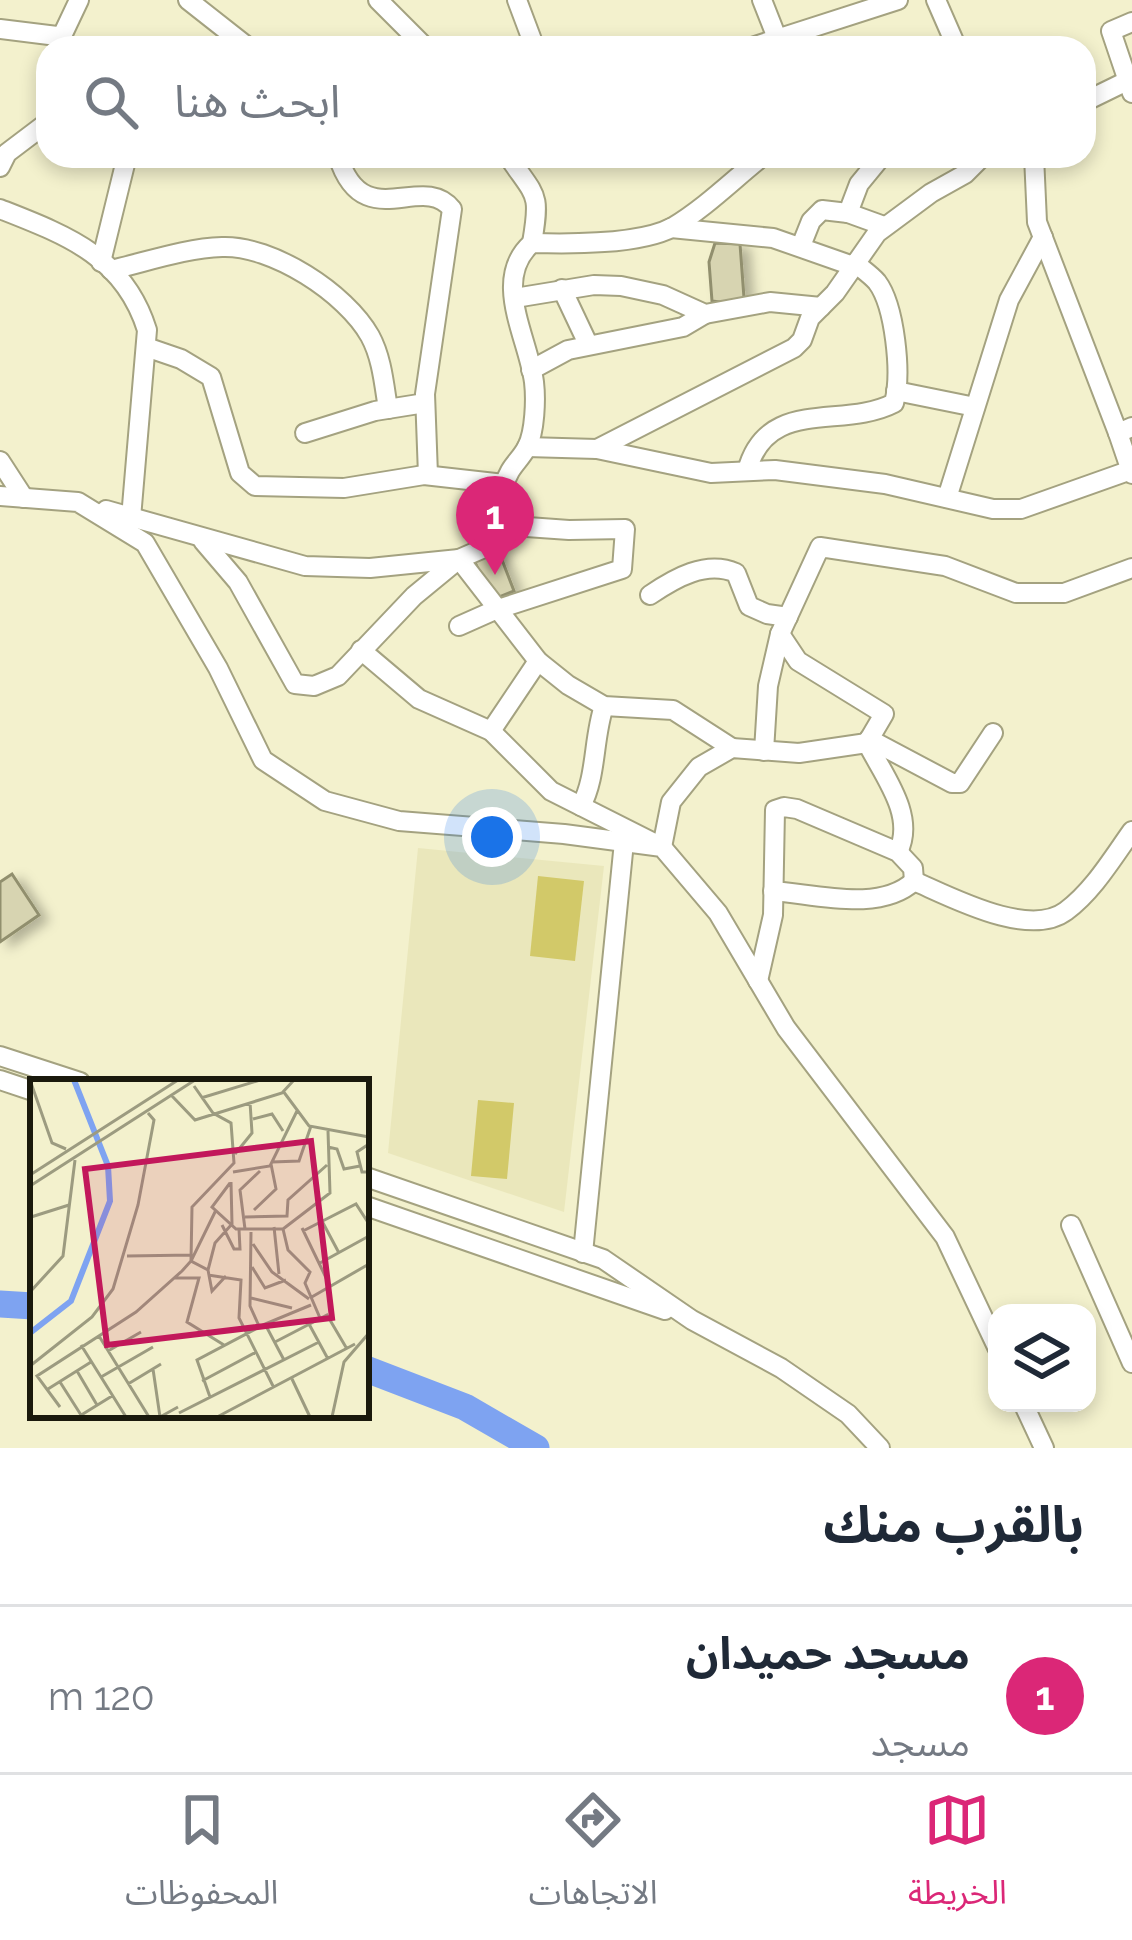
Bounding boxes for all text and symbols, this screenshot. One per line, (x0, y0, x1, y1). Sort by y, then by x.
search box (36, 36, 1096, 168)
icon: search (78, 69, 144, 135)
text: ابحث هنا (174, 75, 341, 128)
pin: 1 (456, 476, 534, 575)
your location (462, 807, 522, 867)
inset map (30, 1079, 369, 1418)
map controls (988, 1304, 1096, 1412)
button: layers (988, 1304, 1096, 1412)
text: بالقرب منك (823, 1494, 1084, 1554)
text: مسجد حميدان (686, 1627, 970, 1680)
text: 120 m (48, 1673, 155, 1719)
text: 1 (1035, 1673, 1055, 1719)
text: مسجد (871, 1719, 970, 1765)
tab: المحفوظات (125, 1787, 278, 1928)
tab: الاتجاهات (529, 1787, 658, 1928)
tab: الخريطة (908, 1787, 1007, 1928)

